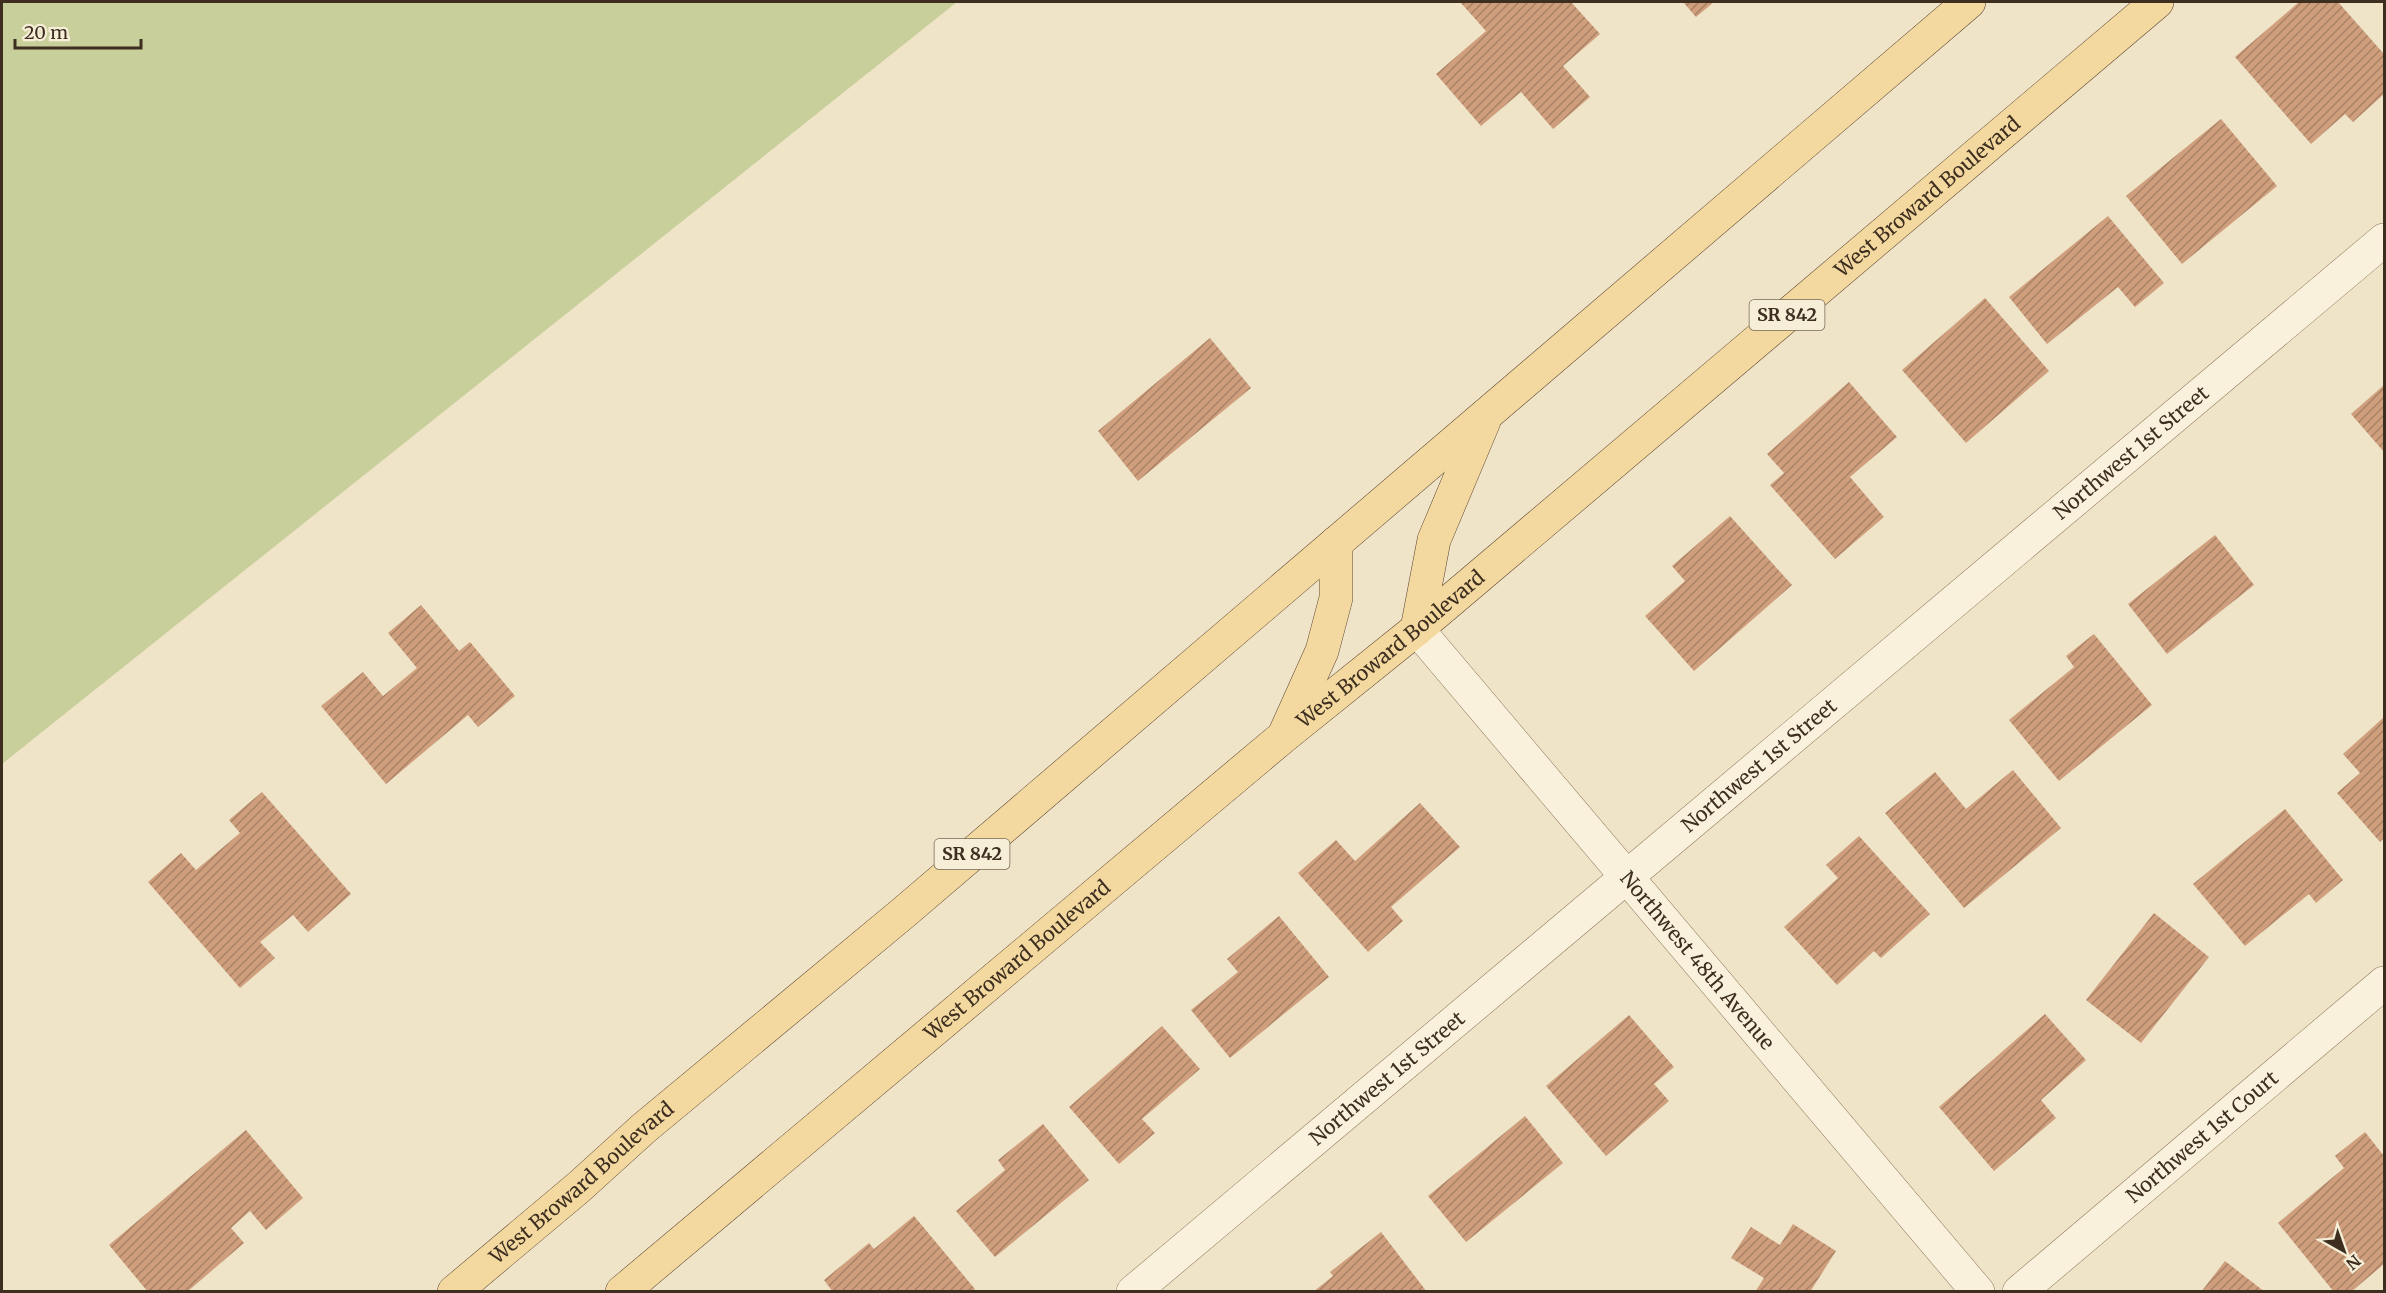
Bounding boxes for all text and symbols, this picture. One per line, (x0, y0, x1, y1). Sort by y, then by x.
scale bar (15, 12, 141, 50)
text: 20 m (24, 21, 68, 44)
street label: West Broward Boulevard (1828, 111, 2025, 283)
road number: SR 842 (1750, 300, 1824, 330)
street label: Northwest 1st Street (2048, 380, 2213, 525)
street label: West Broward Boulevard (1290, 564, 1489, 734)
street label: Northwest 1st Street (1676, 693, 1842, 837)
road number: SR 842 (934, 839, 1010, 869)
street label: Northwest 48th Avenue (1615, 866, 1780, 1054)
street label: West Broward Boulevard (918, 874, 1115, 1046)
street label: Northwest 1st Street (1304, 1006, 1470, 1150)
street label: Northwest 1st Court (2121, 1065, 2283, 1208)
street label: West Broward Boulevard (483, 1096, 678, 1270)
north arrow (2314, 1221, 2374, 1281)
text: N (2342, 1251, 2365, 1274)

